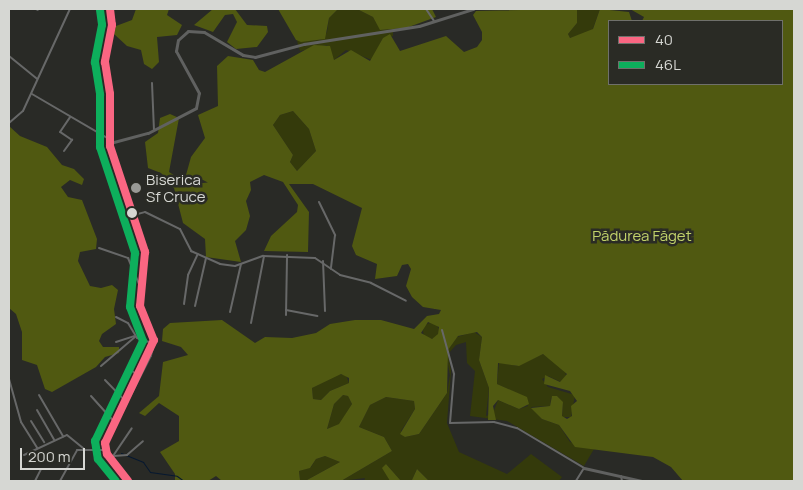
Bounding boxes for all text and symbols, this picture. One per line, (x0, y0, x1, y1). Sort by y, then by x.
legend (608, 20, 783, 85)
text: 40 (655, 29, 673, 50)
text: 46L (655, 54, 681, 75)
place label: Biserica Sf Cruce (146, 170, 205, 205)
marker: Biserica Sf Cruce (130, 182, 142, 194)
unlabelled marker (127, 208, 137, 218)
park label: Pădurea Făget (592, 227, 692, 245)
scale bar (22, 438, 88, 470)
text: 200 m (28, 446, 71, 467)

